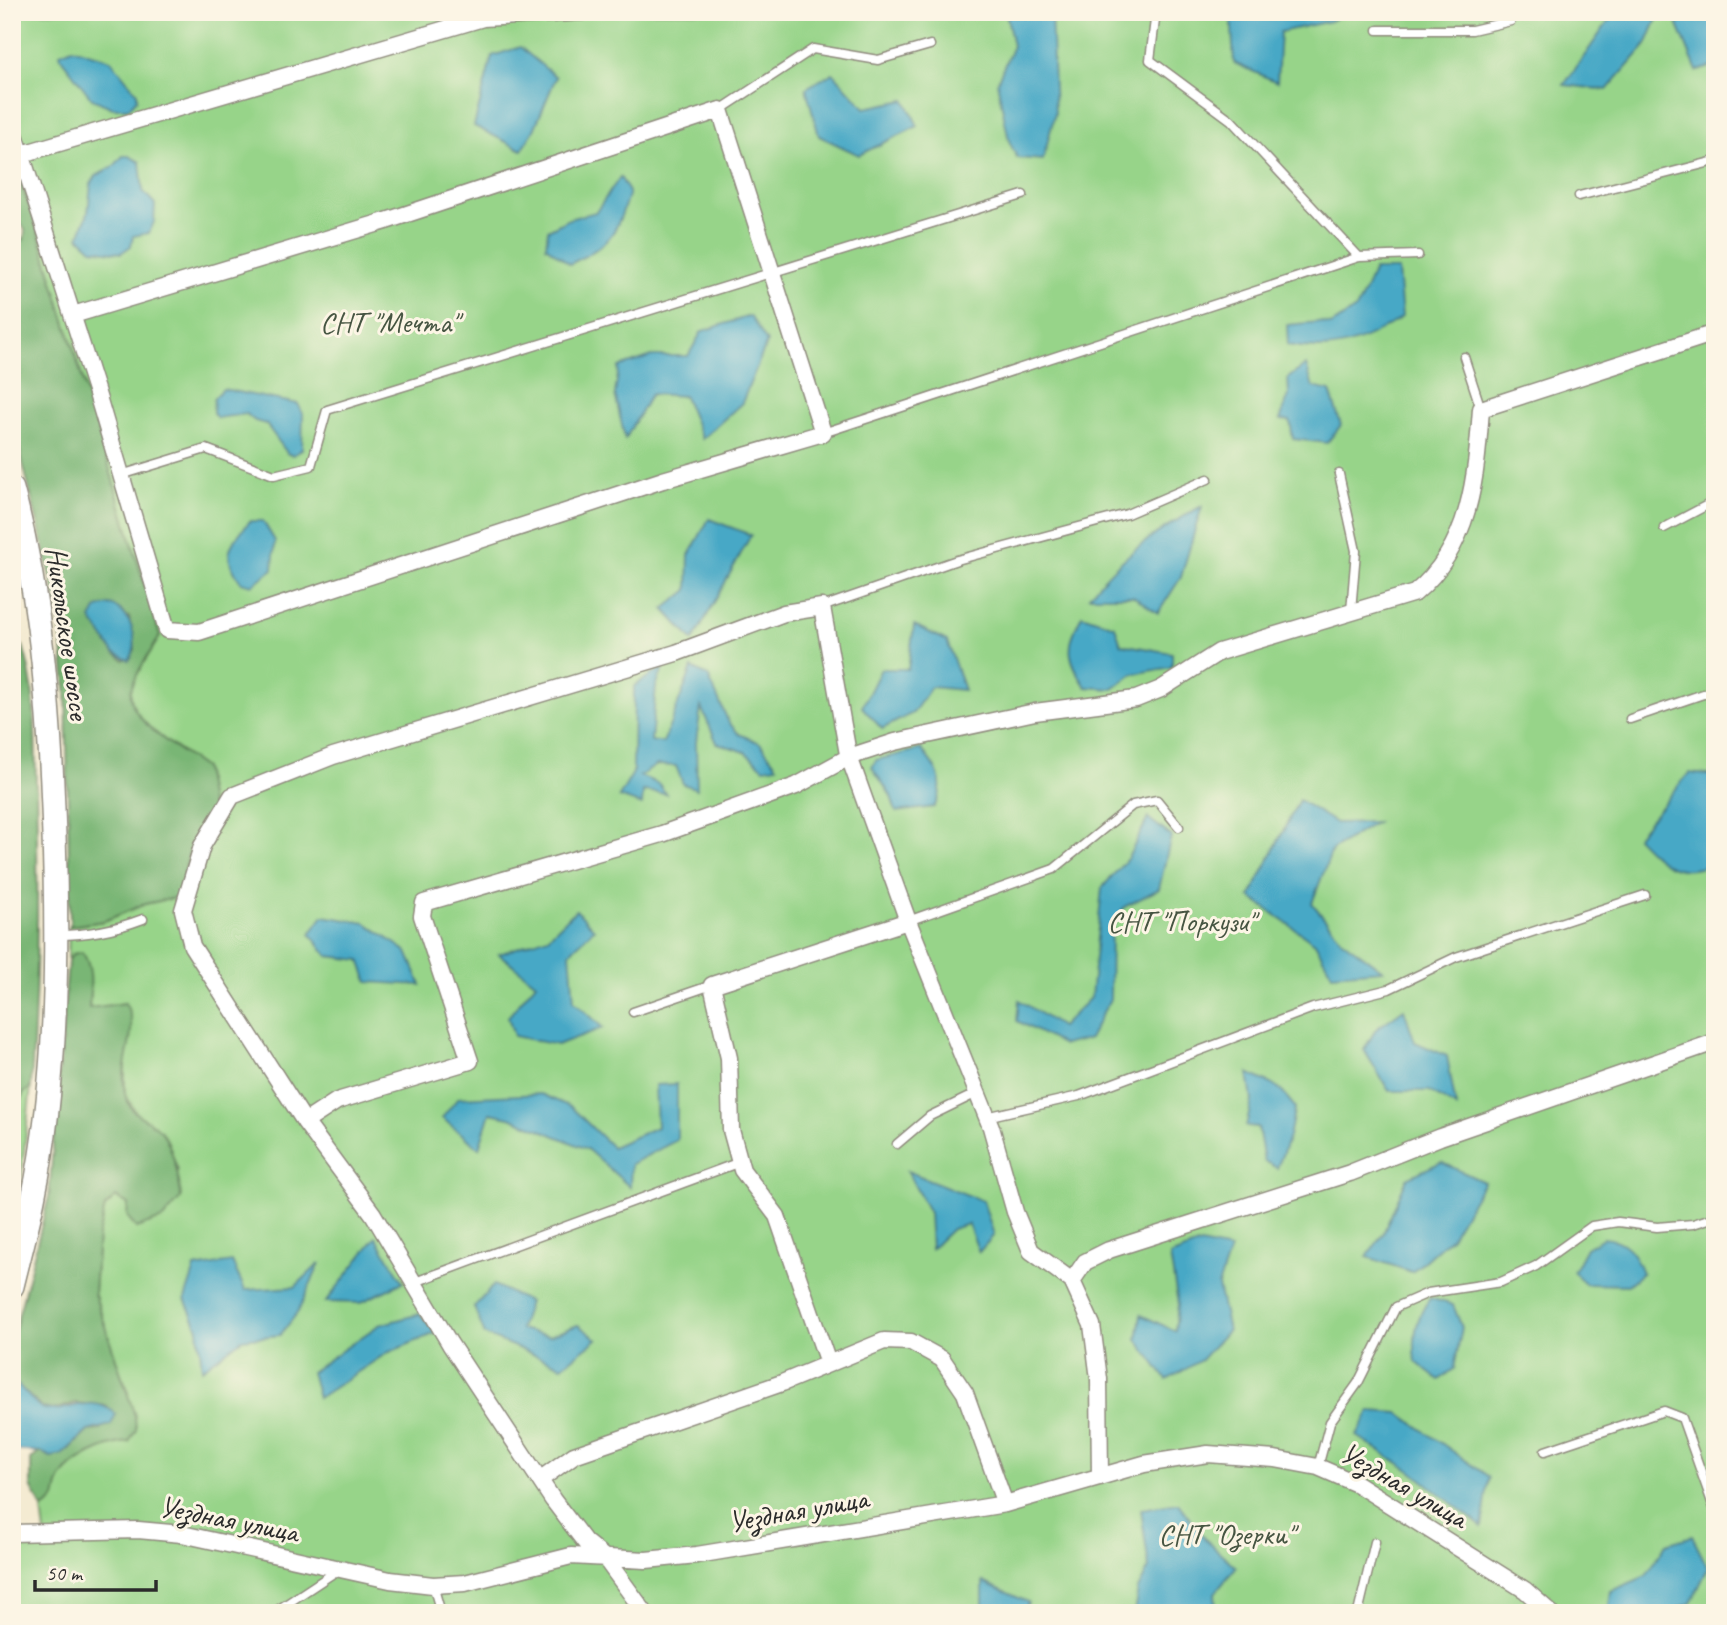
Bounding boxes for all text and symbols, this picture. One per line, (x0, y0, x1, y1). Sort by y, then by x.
park label: СНТ "Мечта" (320, 303, 464, 341)
street label: Никольское шоссе (37, 544, 99, 724)
park label: СНТ "Поркузи" (1108, 902, 1260, 940)
street label: Уездная улица (1334, 1433, 1477, 1538)
street label: Уездная улица (725, 1479, 873, 1541)
street label: Уездная улица (156, 1487, 304, 1552)
park label: СНТ "Озерки" (1158, 1515, 1299, 1553)
scale bar (35, 1548, 156, 1592)
text: 50 m (46, 1560, 84, 1586)

